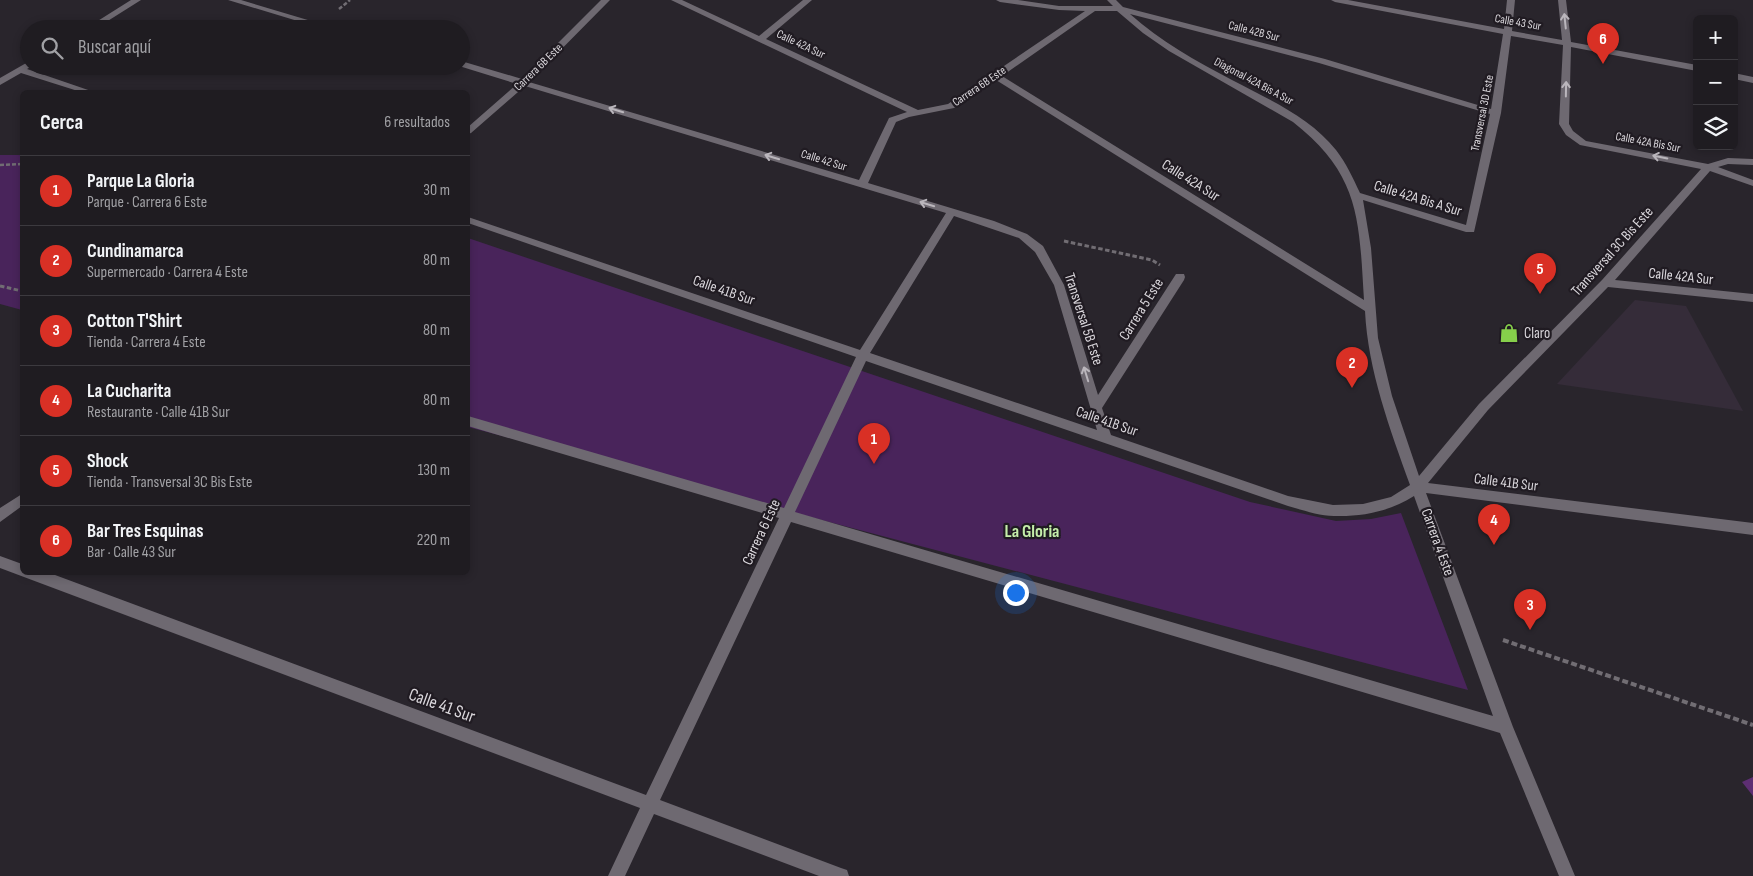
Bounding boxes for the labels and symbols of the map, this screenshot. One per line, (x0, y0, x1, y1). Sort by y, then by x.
street label: Calle 43 Sur (1493, 11, 1543, 34)
one-way arrow (1560, 14, 1570, 30)
street label: Calle 42B Sur (1227, 18, 1282, 45)
pin: 6 (1587, 23, 1619, 64)
street label: Calle 42A Sur (774, 27, 828, 62)
street label: Carrera 6B Este (511, 40, 566, 94)
street label: Diagonal 42A Bis A Sur (1211, 54, 1297, 109)
street label: Carrera 6B Este (950, 63, 1009, 110)
street label: Transversal 3D Este (1468, 74, 1497, 153)
one-way arrow (1561, 81, 1571, 97)
one-way arrow (609, 104, 625, 114)
street label: Calle 42A Bis Sur (1614, 129, 1682, 156)
street label: Calle 42 Sur (799, 146, 849, 175)
one-way arrow (764, 152, 780, 161)
one-way arrow (1652, 152, 1668, 162)
street label: Calle 42A Sur (1158, 155, 1224, 206)
street label: Calle 42A Bis A Sur (1371, 176, 1465, 221)
one-way arrow (920, 198, 936, 208)
street label: Transversal 3C Bis Este (1567, 203, 1658, 300)
pin: 5 (1524, 253, 1556, 294)
street label: Calle 42A Sur (1648, 264, 1715, 289)
street label: Calle 41B Sur (690, 271, 758, 310)
street label: Transversal 5B Este (1060, 271, 1107, 368)
street label: Carrera 5 Este (1115, 275, 1168, 344)
shop icon: Claro (1498, 322, 1520, 344)
place label: Claro (1524, 324, 1550, 343)
pin: 2 (1336, 347, 1368, 388)
one-way arrow (1081, 366, 1091, 382)
street label: Calle 41B Sur (1073, 402, 1141, 441)
pin: 1 (858, 423, 890, 464)
street label: Calle 41B Sur (1473, 469, 1540, 496)
street label: Carrera 6 Este (738, 496, 785, 568)
pin: 4 (1478, 504, 1510, 545)
street label: Carrera 4 Este (1417, 506, 1458, 578)
district label: La Gloria (1005, 521, 1059, 542)
your location (1003, 580, 1029, 606)
pin: 3 (1514, 589, 1546, 630)
street label: Calle 41 Sur (406, 684, 478, 727)

